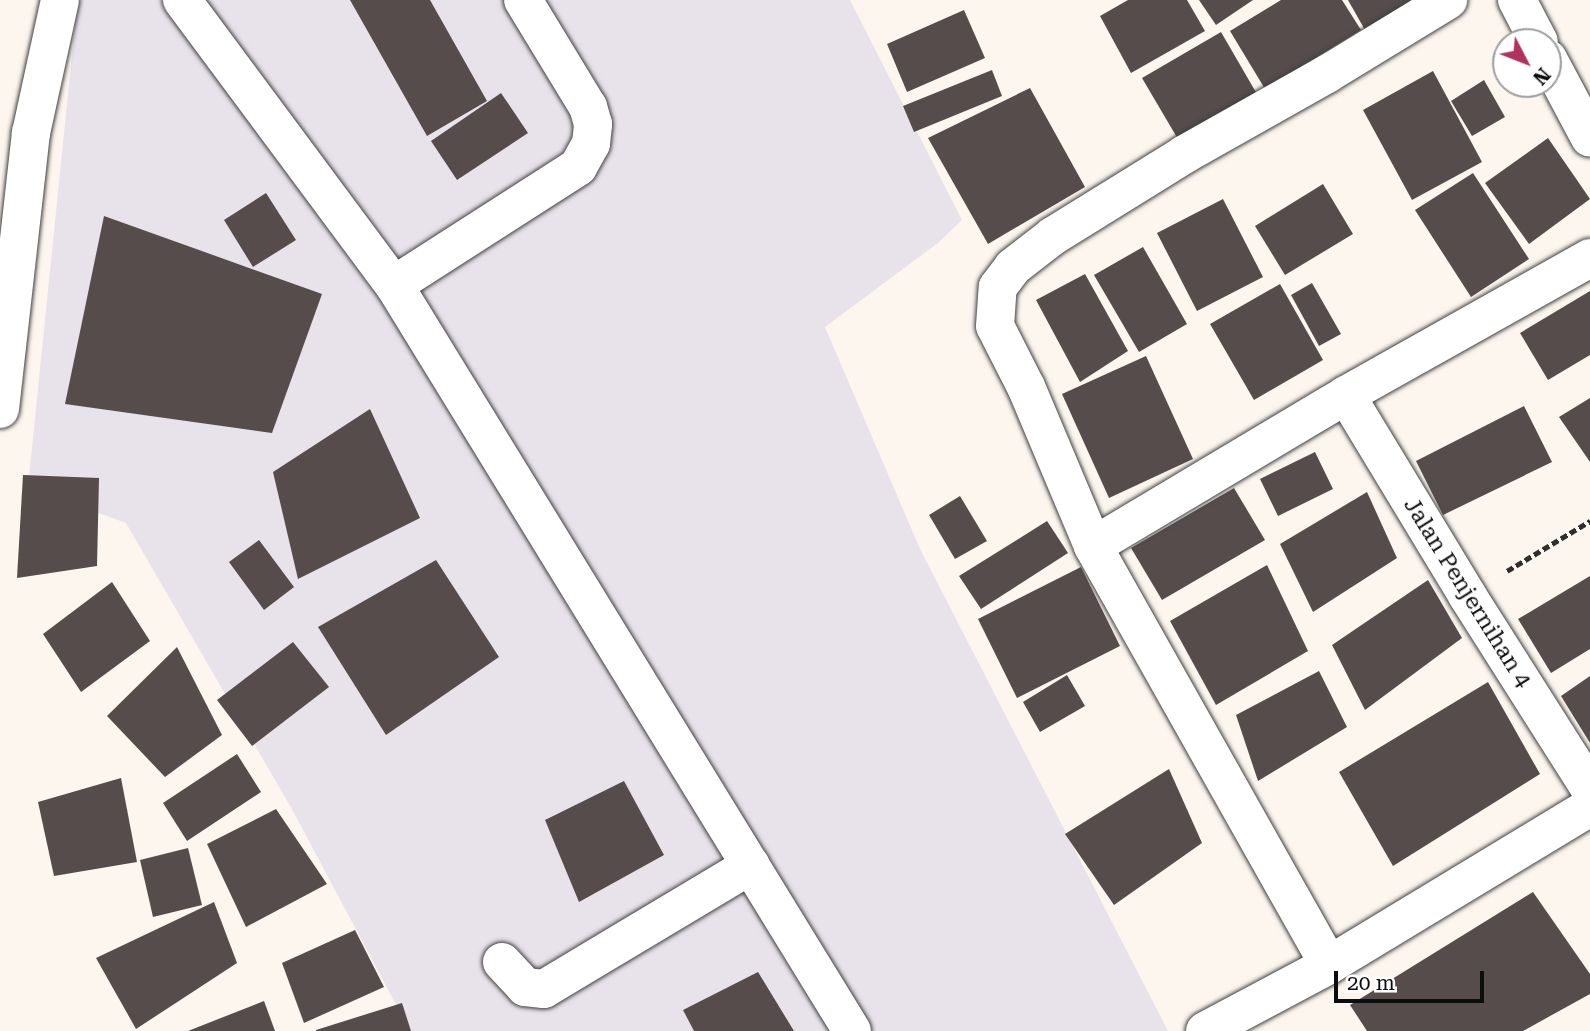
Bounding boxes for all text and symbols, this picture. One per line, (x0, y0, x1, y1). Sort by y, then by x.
north arrow (1492, 28, 1562, 98)
text: N (1528, 63, 1555, 89)
street label: Jalan Penjernihan 4 (1397, 493, 1537, 693)
scale bar (1338, 958, 1488, 1002)
text: 20 m (1347, 971, 1395, 995)

